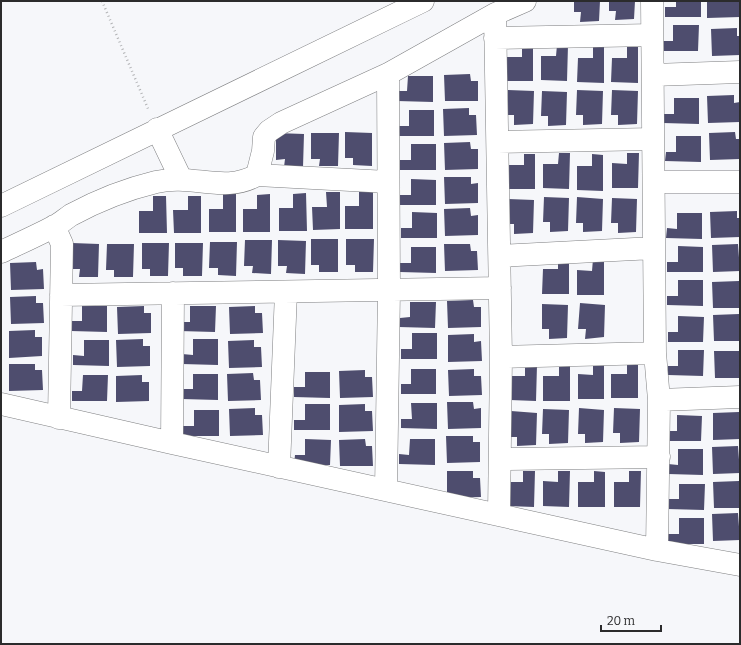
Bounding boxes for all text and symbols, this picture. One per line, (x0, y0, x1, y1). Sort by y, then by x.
scale bar (601, 607, 661, 633)
text: 20 m (607, 614, 636, 628)

